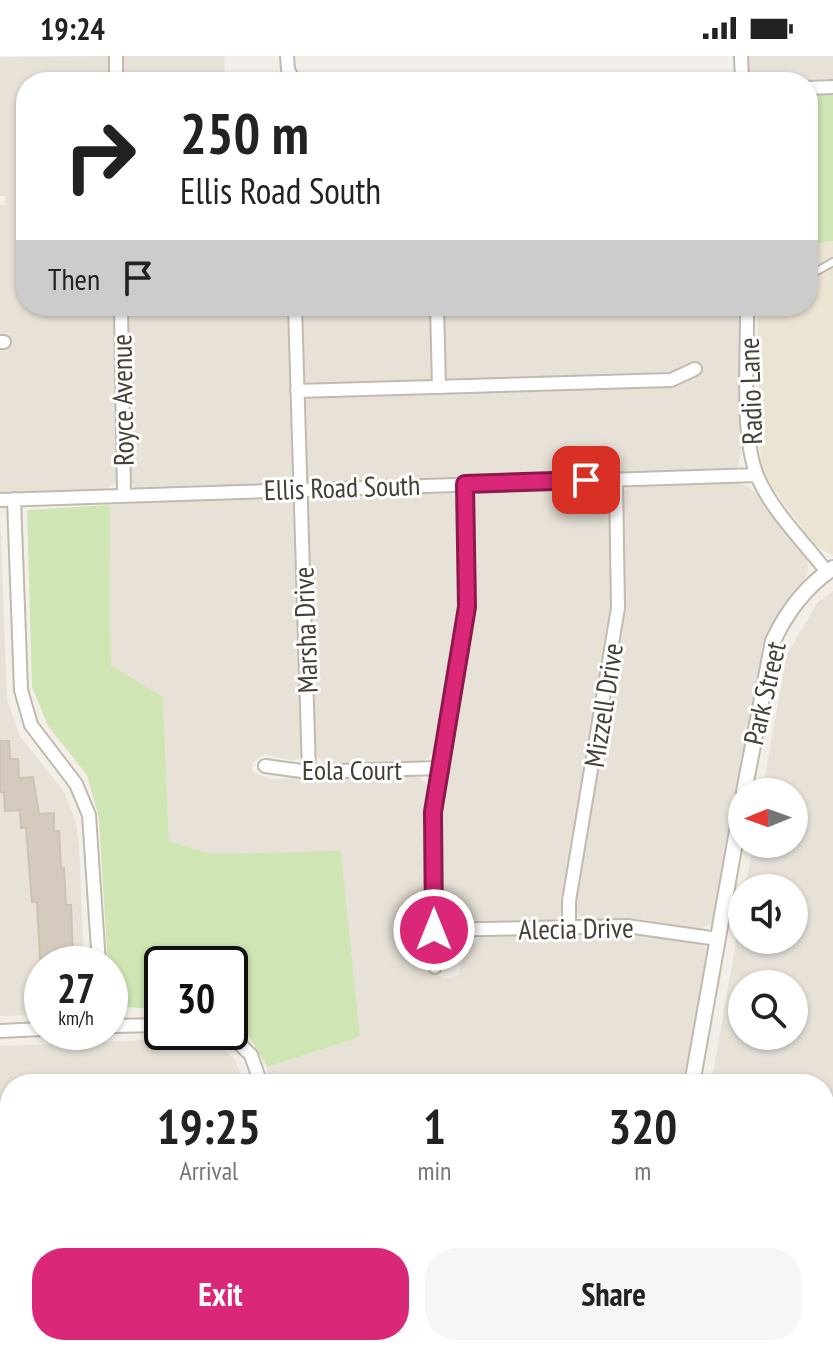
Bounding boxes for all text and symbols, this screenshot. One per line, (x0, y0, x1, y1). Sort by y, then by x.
text: 19:24 (40, 9, 105, 48)
text: 250 m (180, 97, 309, 169)
icon: right (48, 104, 152, 208)
text: Ellis Road South (180, 167, 381, 214)
icon: arrive (116, 256, 160, 300)
text: Then (48, 259, 100, 298)
street label: Royce Avenue (102, 334, 142, 466)
street label: Radio Lane (730, 337, 770, 445)
pin (552, 446, 620, 514)
icon: arrive (564, 458, 608, 502)
street label: Ellis Road South (263, 466, 421, 508)
street label: Marsha Drive (284, 566, 326, 694)
street label: Park Street (734, 637, 794, 748)
street label: Mizzell Drive (575, 640, 631, 770)
street label: Eola Court (302, 751, 402, 788)
north arrow (728, 778, 808, 858)
map controls (728, 778, 808, 1050)
button: sound (728, 874, 808, 954)
position arrow (392, 888, 476, 972)
street label: Alecia Drive (518, 908, 634, 948)
speed limit sign: 30 (144, 946, 248, 1050)
text: 27 (57, 962, 95, 1014)
button: search (728, 970, 808, 1050)
text: km/h (58, 1005, 94, 1031)
text: 19:25 (157, 1095, 261, 1157)
text: 1 (423, 1095, 446, 1157)
text: 320 (608, 1095, 677, 1157)
text: Arrival (179, 1154, 238, 1187)
text: min (417, 1154, 451, 1187)
text: m (634, 1154, 651, 1187)
button: Exit (32, 1248, 409, 1340)
button: Share (425, 1248, 802, 1340)

